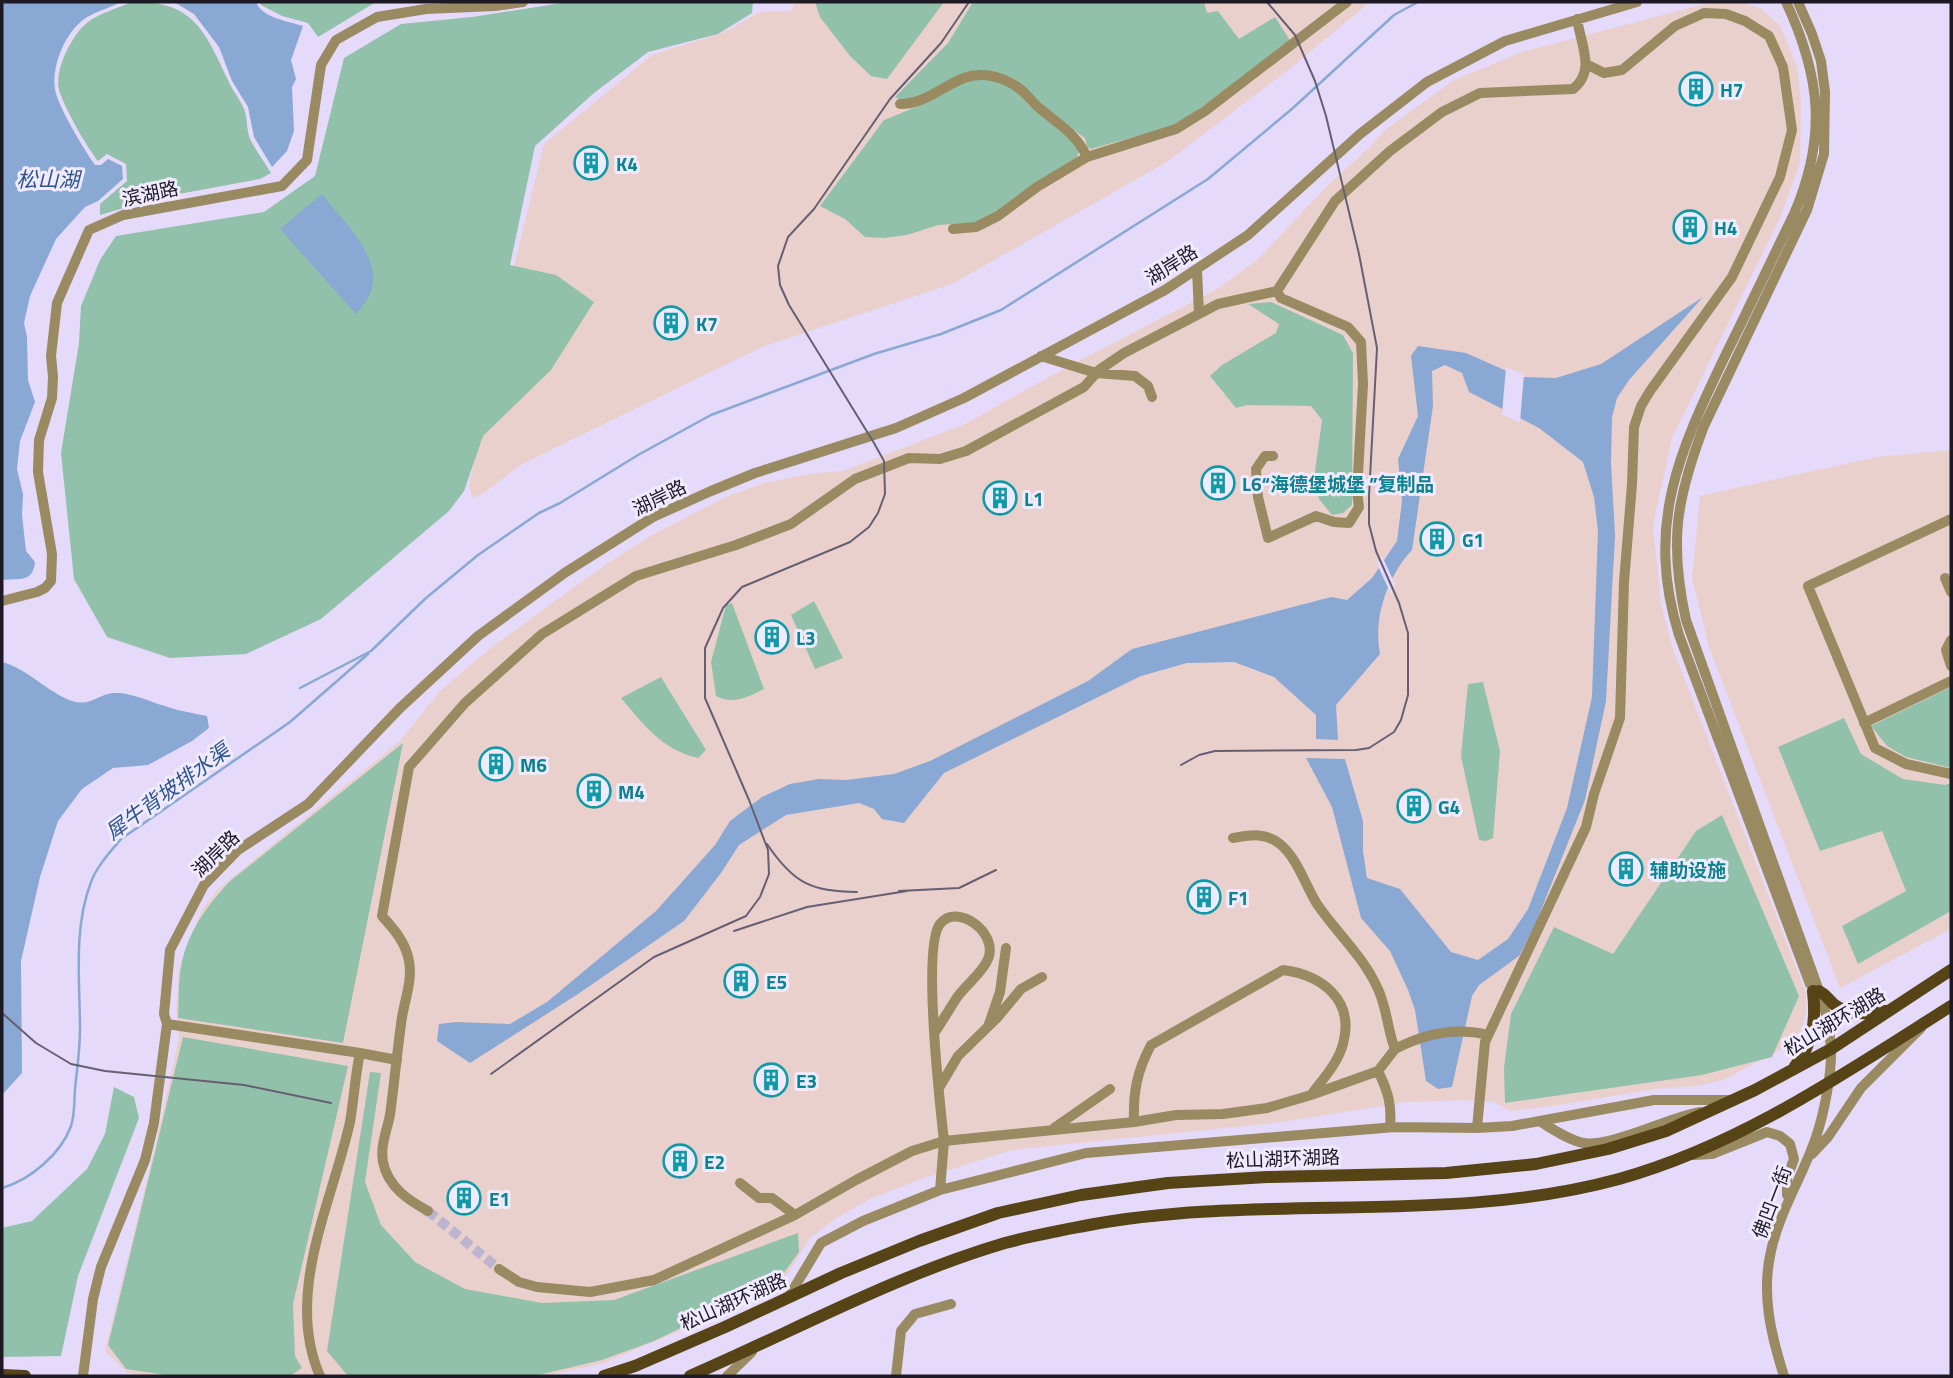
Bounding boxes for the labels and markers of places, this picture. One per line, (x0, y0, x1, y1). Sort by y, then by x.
building icon: H7 (1677, 70, 1715, 108)
place label: H7 (1720, 75, 1744, 104)
building icon: K4 (572, 144, 610, 182)
place label: K4 (616, 149, 638, 178)
building icon: H4 (1671, 208, 1709, 246)
place label: H4 (1714, 213, 1738, 242)
building icon: K7 (652, 304, 690, 342)
place label: K7 (696, 309, 718, 338)
building icon: L6“海德堡城堡 ”复制品 (1199, 464, 1237, 502)
place label: L6“海德堡城堡 ”复制品 (1242, 469, 1435, 498)
building icon: L1 (981, 479, 1019, 517)
place label: L1 (1024, 484, 1044, 513)
building icon: G1 (1418, 520, 1456, 558)
place label: G1 (1462, 525, 1484, 554)
building icon: L3 (753, 618, 791, 656)
place label: L3 (796, 623, 816, 652)
building icon: M6 (477, 745, 515, 783)
place label: M6 (520, 750, 547, 779)
building icon: M4 (575, 772, 613, 810)
place label: M4 (618, 777, 645, 806)
building icon: G4 (1395, 787, 1433, 825)
place label: G4 (1438, 792, 1460, 821)
building icon: 辅助设施 (1607, 850, 1645, 888)
place label: 辅助设施 (1650, 855, 1726, 884)
building icon: F1 (1185, 878, 1223, 916)
place label: F1 (1228, 883, 1249, 912)
building icon: E5 (722, 962, 760, 1000)
place label: E5 (766, 967, 787, 996)
building icon: E3 (752, 1061, 790, 1099)
place label: E3 (796, 1066, 817, 1095)
building icon: E2 (661, 1142, 699, 1180)
place label: E2 (704, 1147, 725, 1176)
building icon: E1 (445, 1179, 483, 1217)
place label: E1 (489, 1184, 510, 1213)

